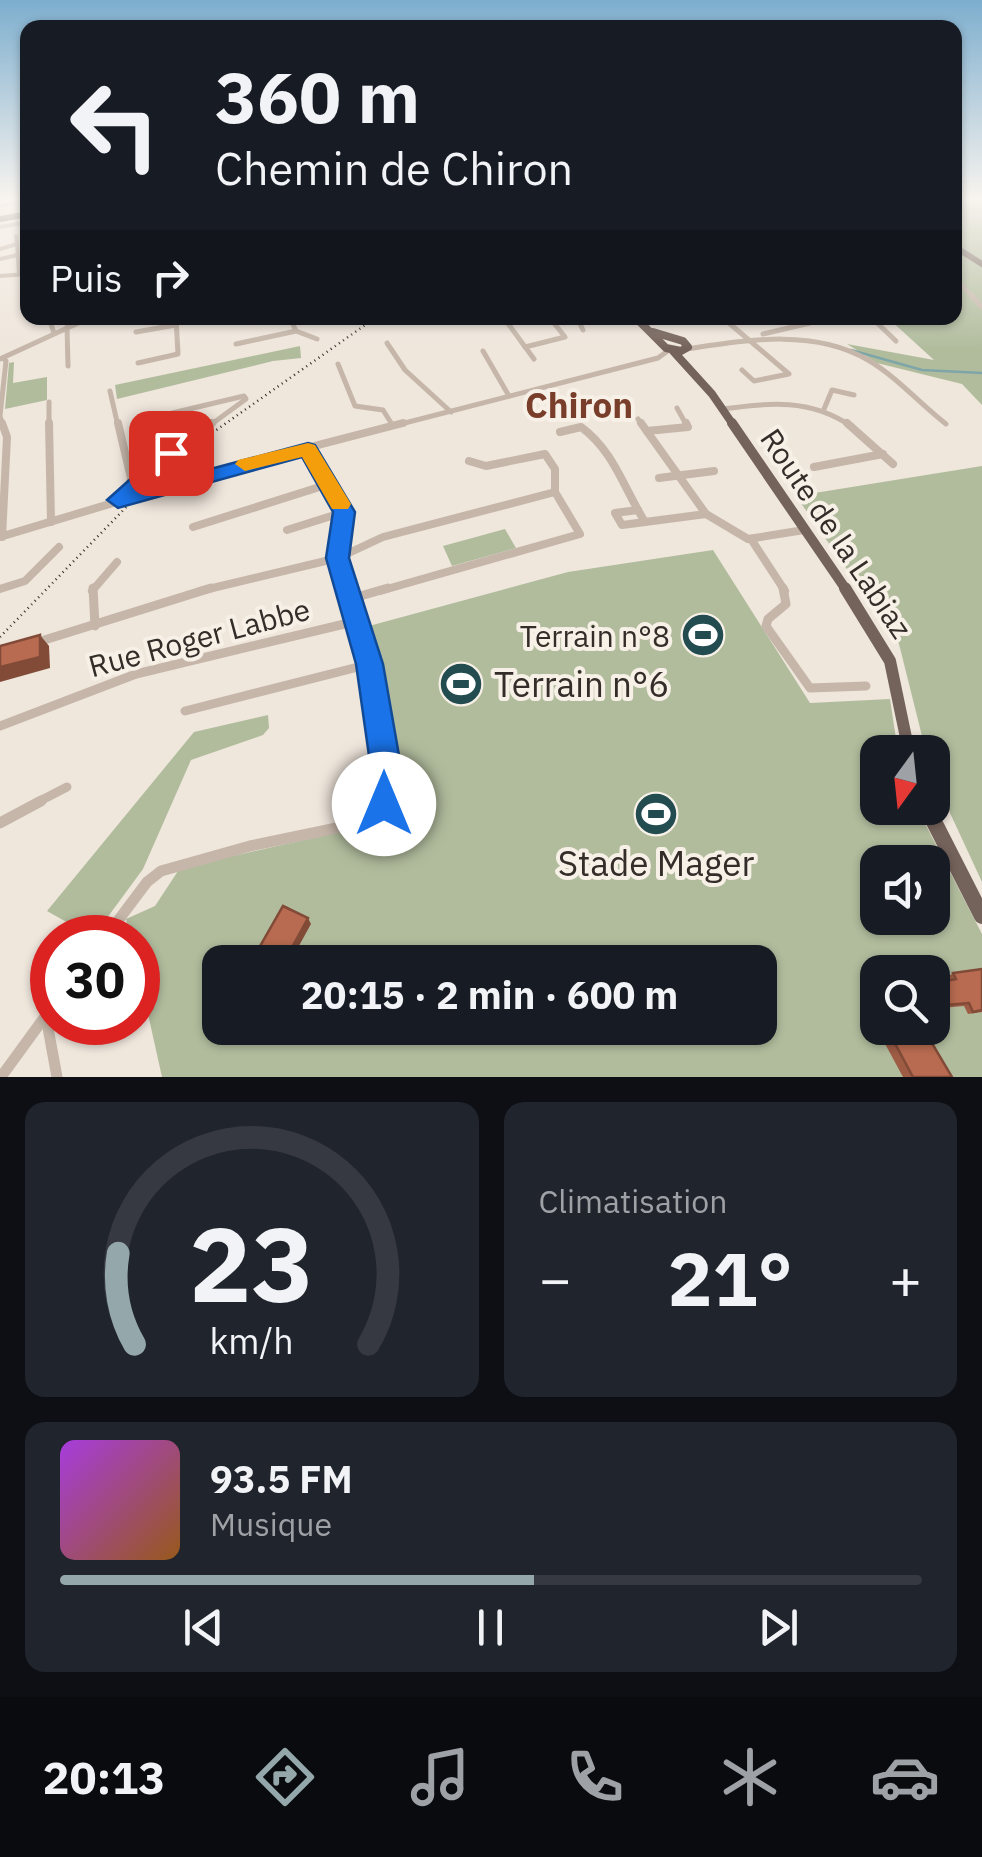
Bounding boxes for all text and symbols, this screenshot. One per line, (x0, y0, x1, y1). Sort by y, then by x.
text: 360 m (215, 51, 420, 142)
icon: left (50, 60, 180, 190)
text: Chemin de Chiron (215, 139, 573, 197)
icon: right (143, 250, 198, 305)
text: Puis (50, 253, 123, 302)
district label: Chiron (525, 382, 633, 428)
pin (129, 411, 214, 496)
street label: Route de la Labiaz (752, 421, 922, 645)
icon: arrive (144, 426, 199, 481)
street label: Rue Roger Labbe (84, 589, 314, 685)
sports icon: Terrain n°8 (680, 612, 726, 658)
place label: Terrain n°8 (520, 616, 670, 655)
sports icon: Terrain n°6 (438, 661, 484, 707)
place label: Terrain n°6 (494, 661, 669, 707)
north arrow (860, 735, 950, 825)
map controls (860, 735, 950, 1045)
position arrow (332, 752, 436, 856)
sports icon: Stade Mager (633, 791, 679, 837)
place label: Stade Mager (558, 840, 754, 886)
button: sound (860, 845, 950, 935)
speed limit sign: 30 (30, 915, 160, 1045)
button: search (860, 955, 950, 1045)
text: 20:15 · 2 min · 600 m (301, 970, 678, 1019)
text: Climatisation (539, 1180, 727, 1222)
text: 23 (189, 1195, 314, 1331)
text: 21° (668, 1229, 793, 1327)
text: − (539, 1243, 572, 1314)
text: + (889, 1243, 922, 1314)
text: km/h (210, 1317, 294, 1364)
text: 93.5 FM (210, 1454, 353, 1503)
text: Musique (210, 1503, 332, 1545)
icon: previous (176, 1600, 231, 1655)
icon: pause (463, 1600, 518, 1655)
icon: next (751, 1600, 806, 1655)
icon: directions (250, 1742, 320, 1812)
icon: music (405, 1742, 475, 1812)
icon: phone (560, 1742, 630, 1812)
icon: climate (715, 1742, 785, 1812)
icon: car (870, 1742, 940, 1812)
text: 20:13 (42, 1748, 165, 1806)

